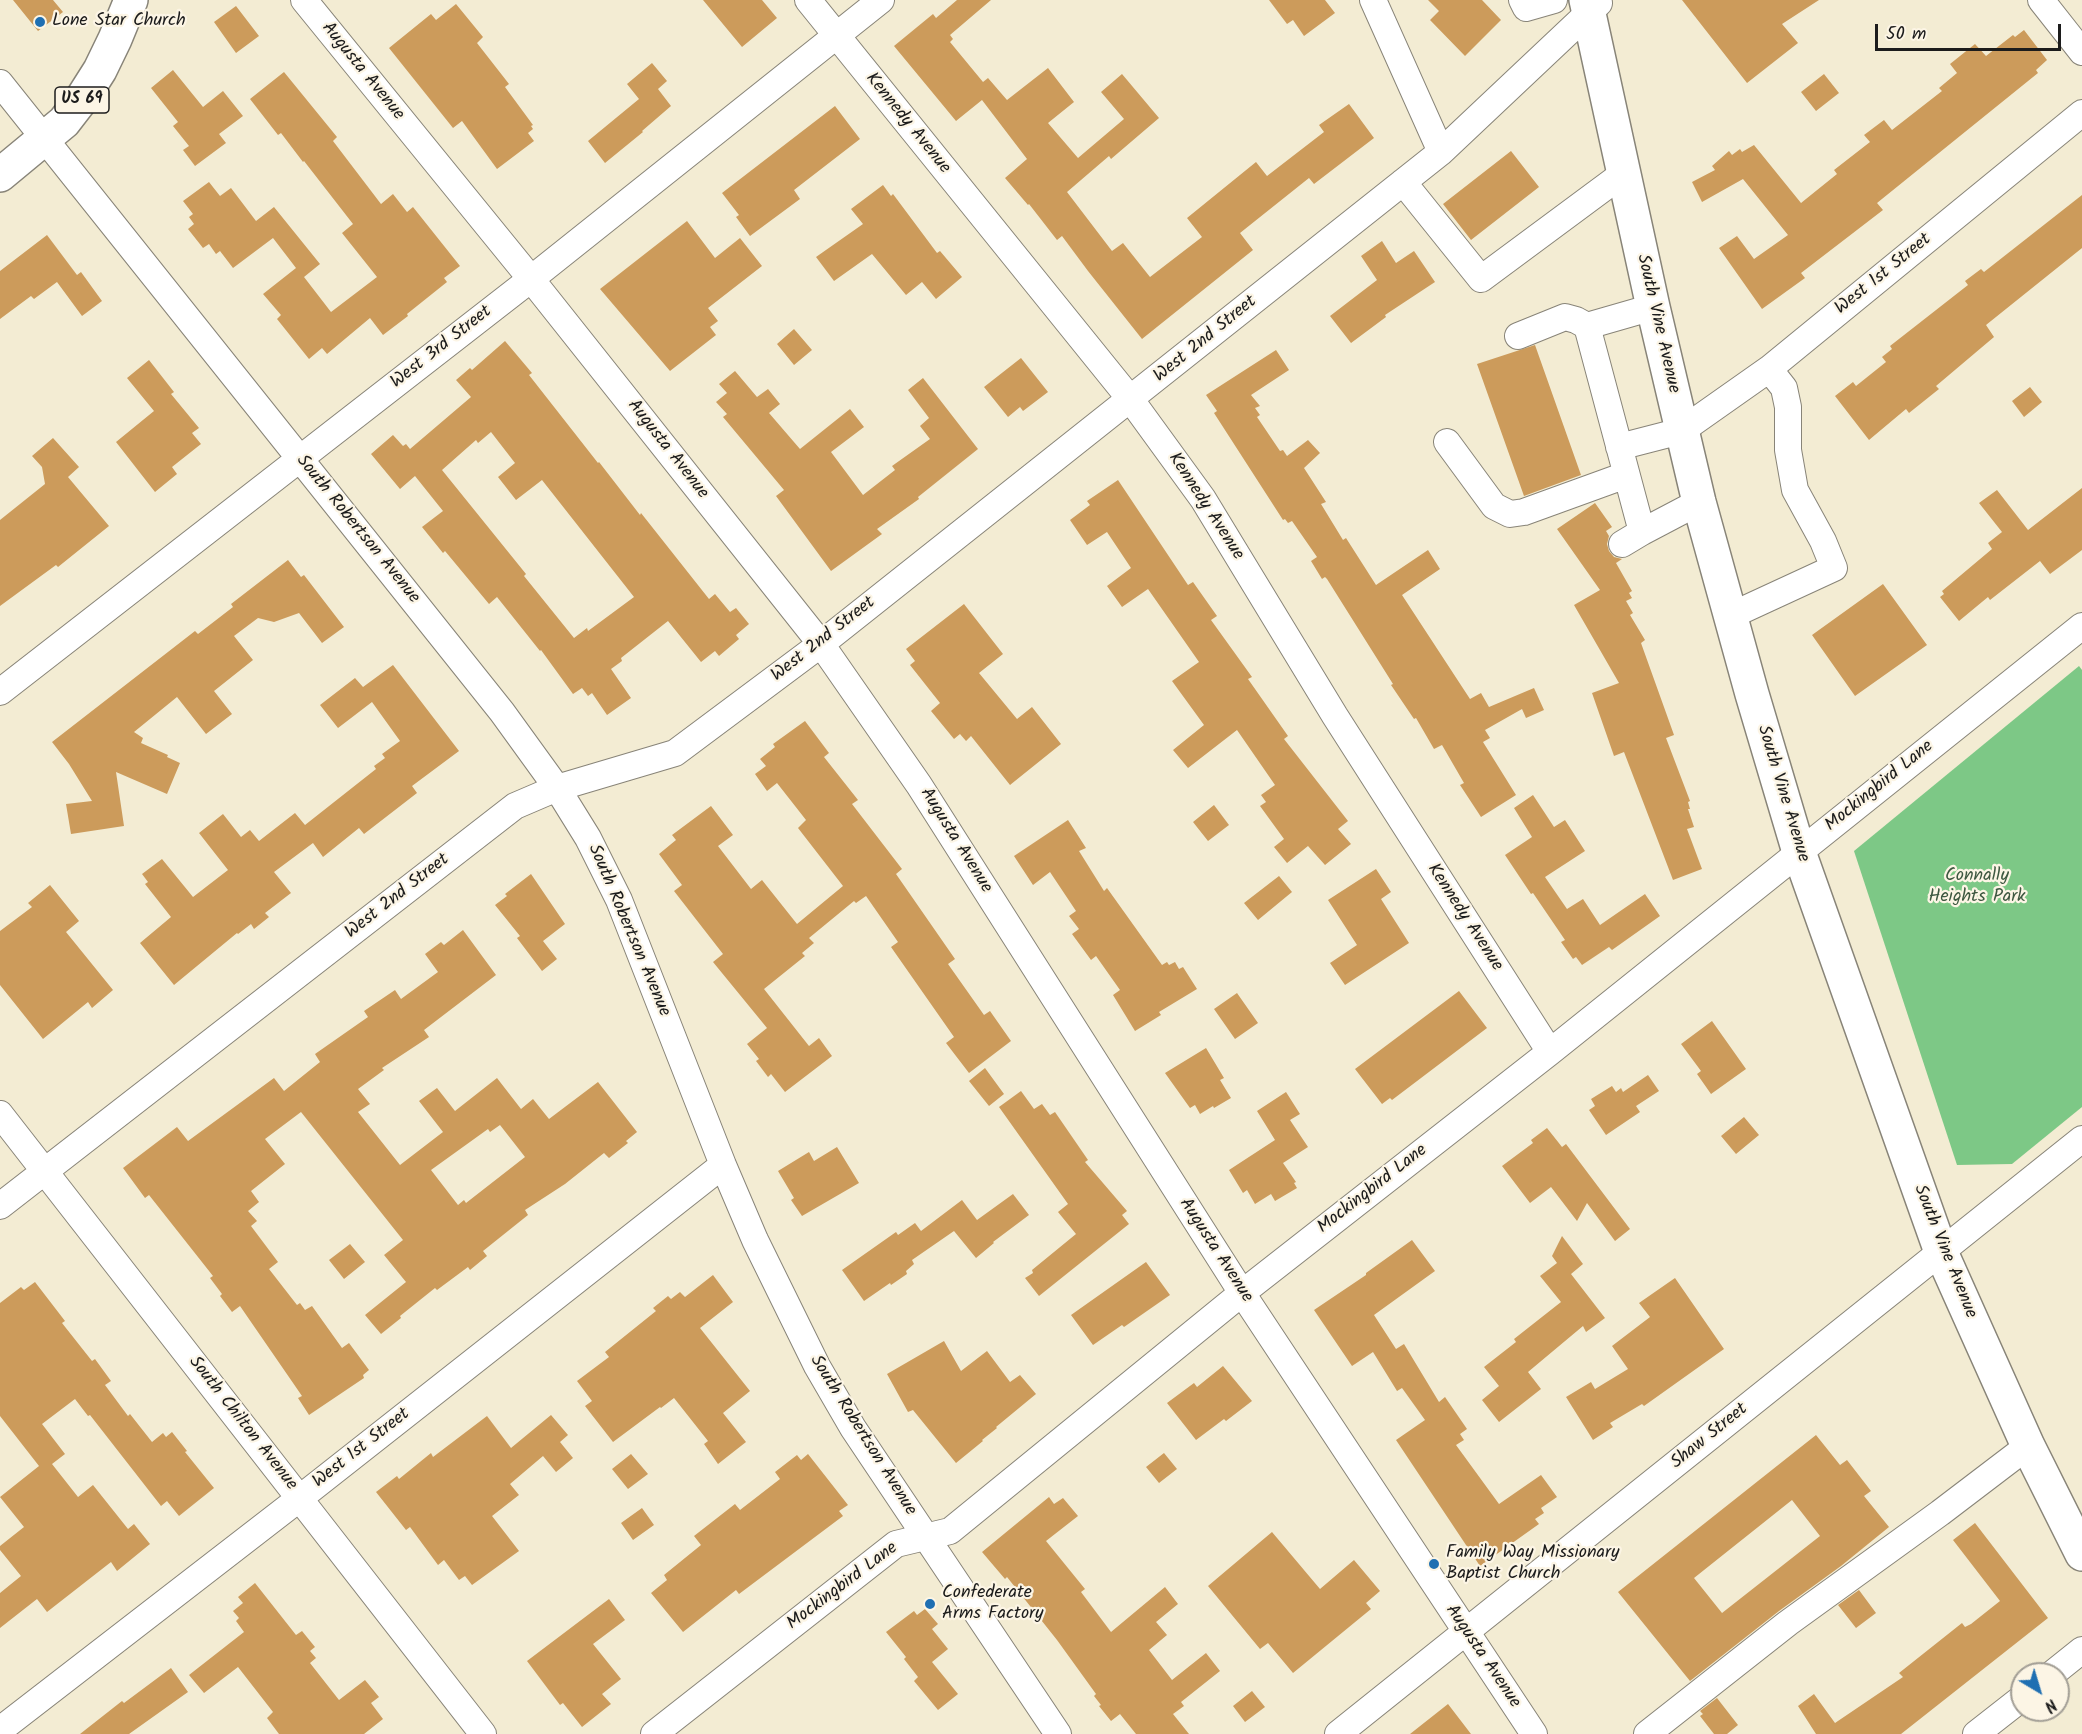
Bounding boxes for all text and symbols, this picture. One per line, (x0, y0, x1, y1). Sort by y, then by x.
place label: Lone Star Church (52, 11, 186, 33)
scale bar (1878, 12, 2064, 50)
marker: Lone Star Church (33, 15, 47, 29)
street label: Augusta Avenue (316, 19, 408, 125)
text: 50 m (1886, 20, 1926, 49)
street label: Kennedy Avenue (860, 69, 954, 179)
road number: US 69 (55, 87, 109, 113)
street label: West 1st Street (1832, 230, 1936, 320)
street label: South Vine Avenue (1631, 252, 1683, 396)
street label: West 2nd Street (1150, 292, 1262, 388)
street label: West 3rd Street (387, 302, 497, 394)
street label: Augusta Avenue (622, 396, 712, 504)
street label: Kennedy Avenue (1162, 449, 1248, 565)
street label: South Robertson Avenue (290, 451, 424, 609)
street label: West 2nd Street (768, 593, 880, 687)
street label: South Vine Avenue (1751, 723, 1813, 865)
street label: Mockingbird Lane (1821, 737, 1939, 837)
street label: Augusta Avenue (914, 784, 996, 898)
street label: South Robertson Avenue (582, 842, 674, 1020)
street label: West 2nd Street (342, 850, 454, 944)
street label: Kennedy Avenue (1421, 860, 1507, 976)
park label: Connally Heights Park (1928, 866, 2026, 908)
street label: Mockingbird Lane (1314, 1141, 1432, 1239)
street label: South Vine Avenue (1907, 1182, 1981, 1322)
street label: Augusta Avenue (1173, 1195, 1257, 1307)
street label: South Robertson Avenue (804, 1352, 920, 1520)
street label: South Chilton Avenue (183, 1353, 301, 1495)
street label: Shaw Street (1667, 1399, 1753, 1475)
street label: West 1st Street (309, 1404, 415, 1494)
street label: Mockingbird Lane (783, 1538, 903, 1636)
place label: Family Way Missionary Baptist Church (1446, 1543, 1619, 1586)
marker: Family Way Missionary Baptist Church (1427, 1557, 1441, 1571)
place label: Confederate Arms Factory (942, 1583, 1044, 1626)
marker: Confederate Arms Factory (923, 1597, 937, 1611)
street label: Augusta Avenue (1439, 1601, 1525, 1713)
north arrow (2010, 1662, 2070, 1722)
text: N (2038, 1692, 2062, 1718)

